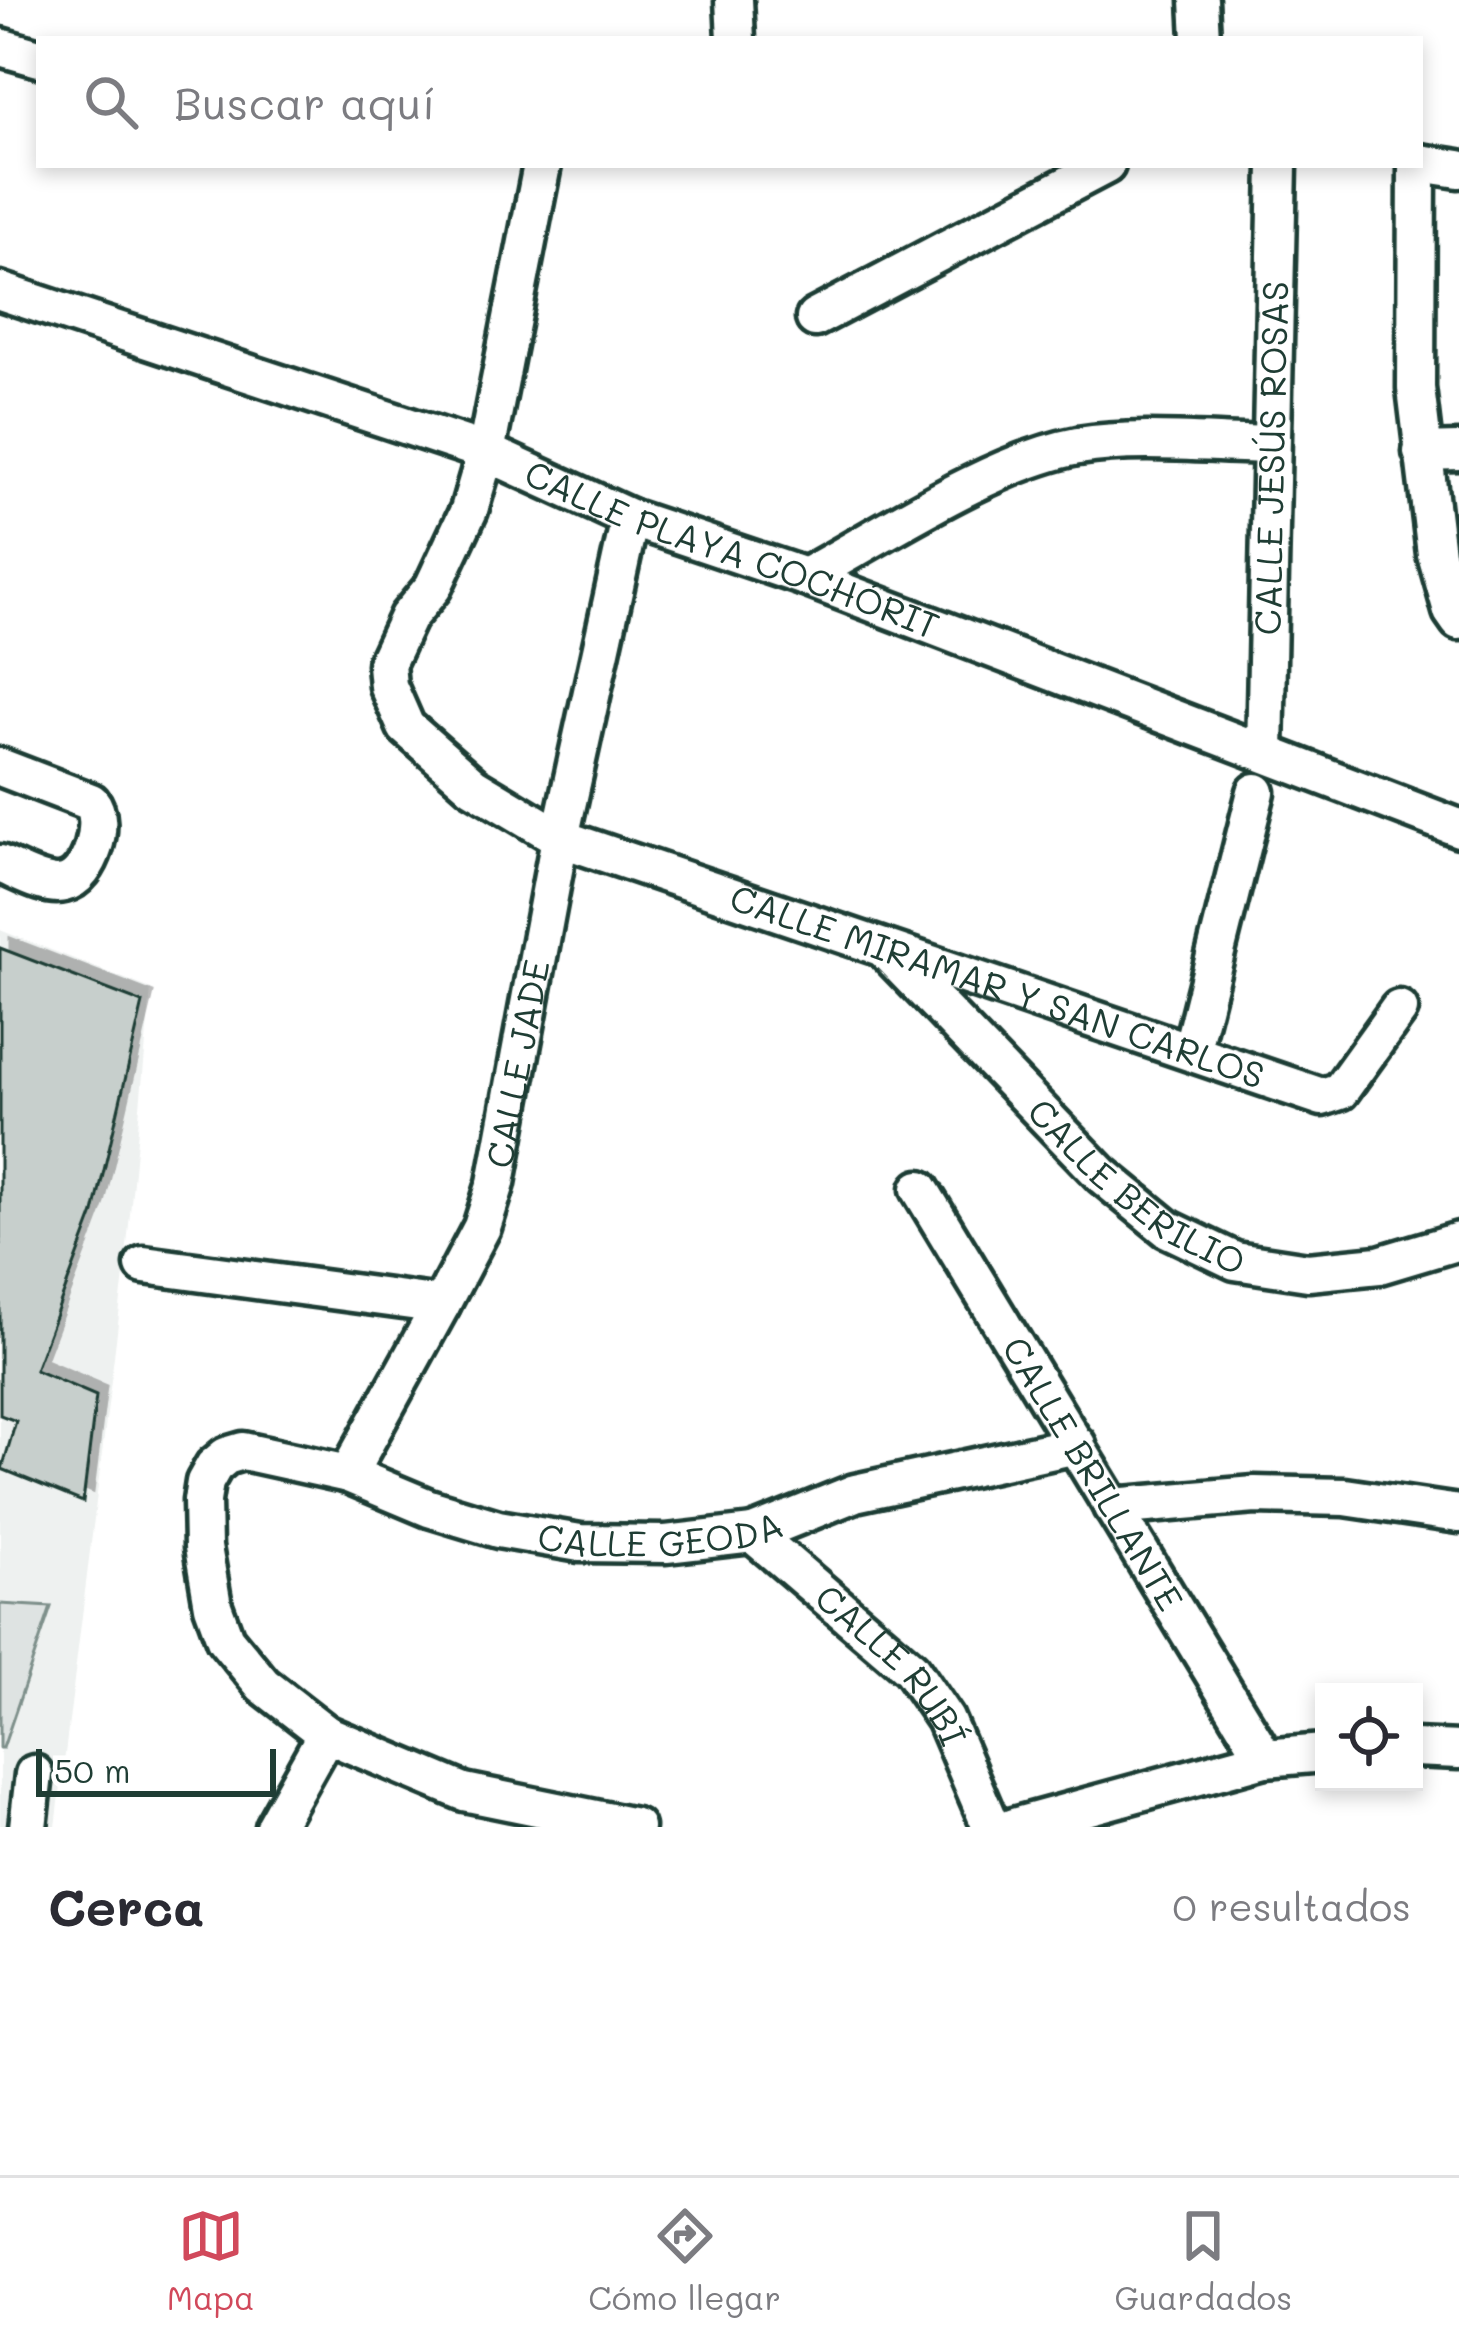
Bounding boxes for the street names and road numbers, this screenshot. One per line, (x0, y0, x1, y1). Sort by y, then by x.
street label: CALLE JESÚS ROSAS (1243, 280, 1297, 636)
street label: CALLE PLAYA COCHÓRIT (518, 448, 946, 648)
street label: CALLE MIRAMAR Y SAN CARLOS (724, 873, 1271, 1098)
street label: CALLE JADE (474, 956, 559, 1172)
street label: CALLE BERILIO (1018, 1087, 1254, 1285)
street label: CALLE BRILLANTE (993, 1327, 1195, 1619)
street label: CALLE GEODA (535, 1500, 789, 1567)
street label: CALLE RUBÍ (806, 1573, 978, 1752)

